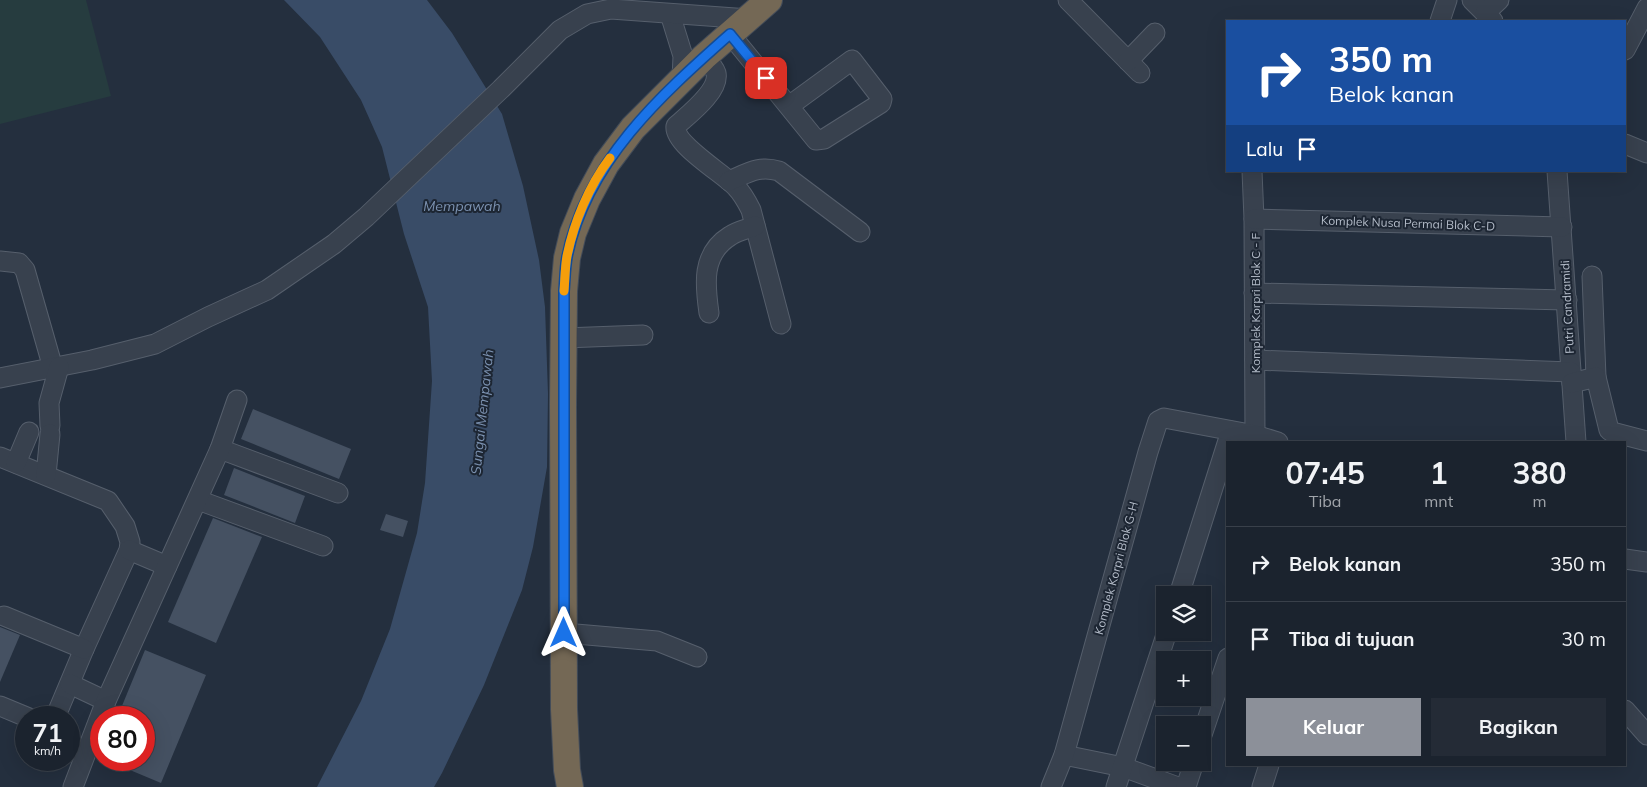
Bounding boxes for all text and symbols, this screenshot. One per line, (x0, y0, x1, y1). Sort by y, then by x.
text: 350 m (1329, 37, 1433, 81)
icon: right (1246, 40, 1311, 105)
pin (745, 57, 787, 99)
icon: arrive (752, 64, 780, 92)
text: Belok kanan (1329, 80, 1454, 108)
icon: arrive (1293, 135, 1321, 163)
text: Lalu (1246, 137, 1283, 161)
water label: Mempawah (423, 197, 501, 215)
street label: Komplek Nusa Permai Blok C-D (1321, 212, 1495, 234)
street label: Komplek Korpri Blok C - F (1248, 232, 1263, 373)
street label: Putri Candramidi (1557, 260, 1577, 354)
water label: Sungai Mempawah (466, 348, 498, 476)
text: 07:45 (1285, 454, 1365, 492)
text: 1 (1430, 454, 1448, 492)
text: 380 (1513, 454, 1567, 492)
text: Tiba (1309, 491, 1341, 511)
text: mnt (1424, 491, 1453, 511)
text: m (1533, 491, 1547, 511)
street label: Komplek Korpri Blok G-H (1091, 500, 1141, 636)
icon: right (1246, 550, 1274, 578)
text: Belok kanan (1289, 552, 1401, 576)
text: 350 m (1550, 552, 1606, 576)
map controls (1156, 586, 1211, 771)
button: layers (1156, 586, 1211, 641)
position arrow (537, 606, 589, 658)
icon: arrive (1246, 625, 1274, 653)
text: Tiba di tujuan (1289, 627, 1414, 651)
text: 30 m (1562, 627, 1606, 651)
button: + (1156, 651, 1211, 706)
button: Keluar (1246, 698, 1421, 756)
button: Bagikan (1431, 698, 1606, 756)
speed limit sign: 80 (90, 706, 155, 771)
button: − (1156, 716, 1211, 771)
text: 71 (32, 717, 63, 748)
text: km/h (34, 743, 61, 758)

